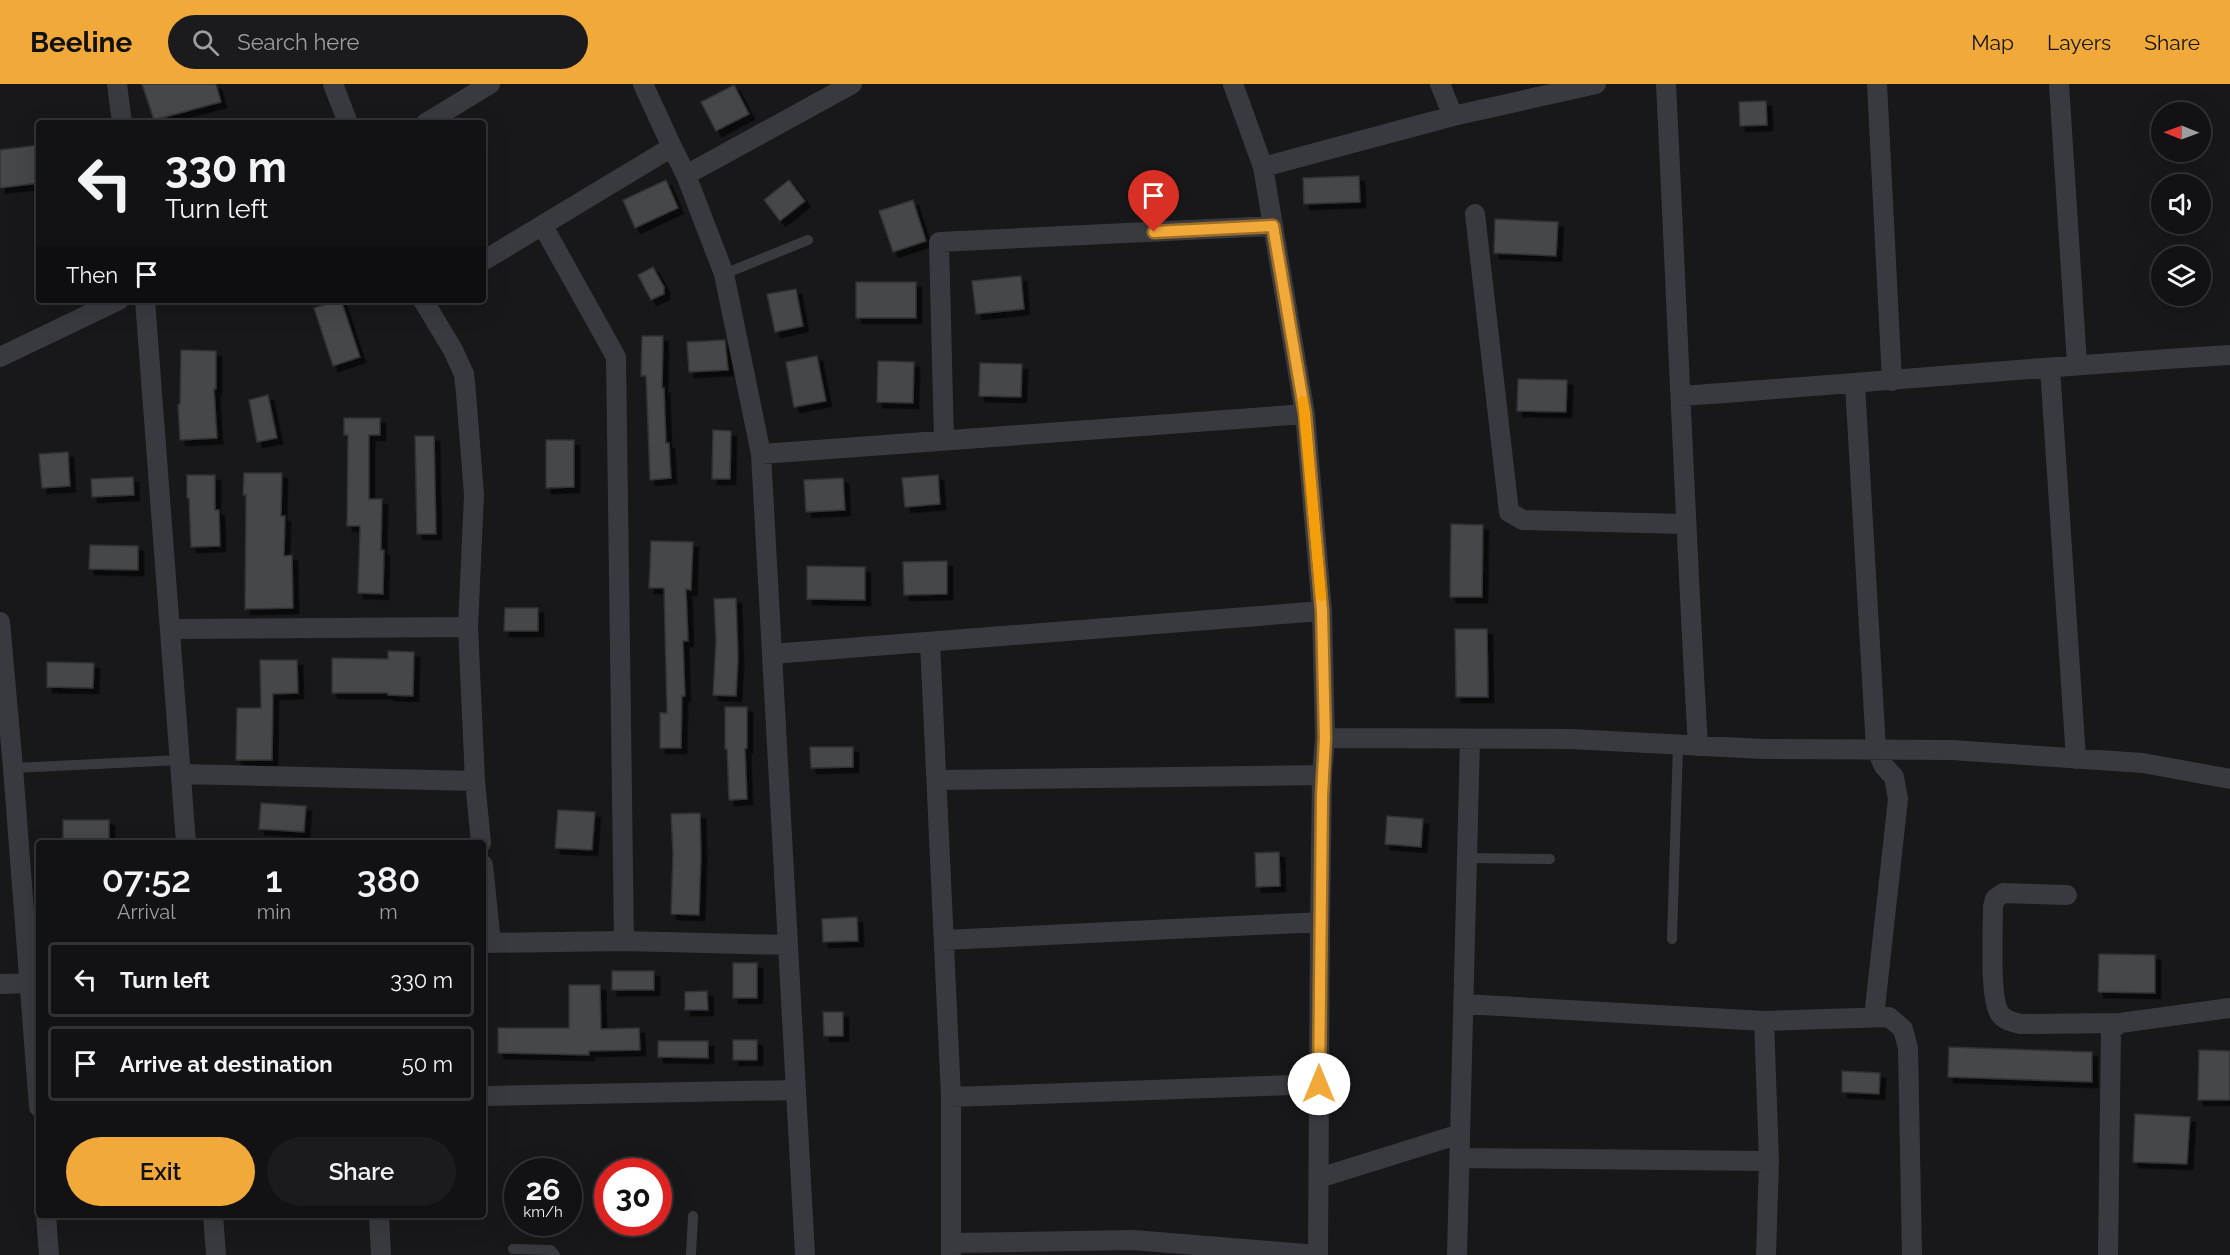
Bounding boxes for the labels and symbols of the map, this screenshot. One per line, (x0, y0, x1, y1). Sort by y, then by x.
north arrow (2151, 102, 2211, 162)
pin (1128, 170, 1179, 232)
position arrow (1287, 1052, 1351, 1116)
speed limit sign: 30 (594, 1158, 672, 1236)

